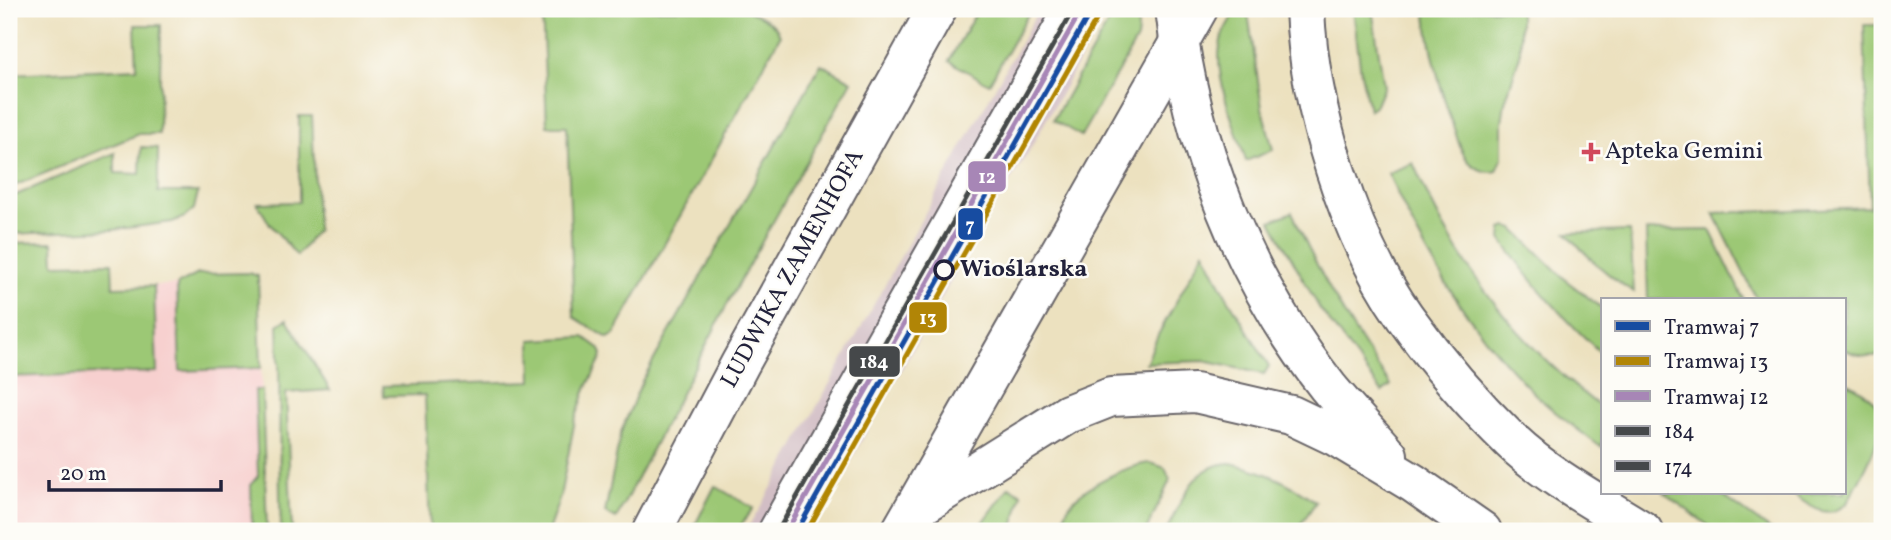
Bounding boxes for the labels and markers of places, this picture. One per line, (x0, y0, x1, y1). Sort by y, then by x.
place label: Apteka Gemini (1605, 135, 1763, 169)
marker: Apteka Gemini (1583, 144, 1599, 160)
place label: Wioślarska (960, 253, 1087, 287)
marker: Wioślarska (934, 260, 954, 280)

